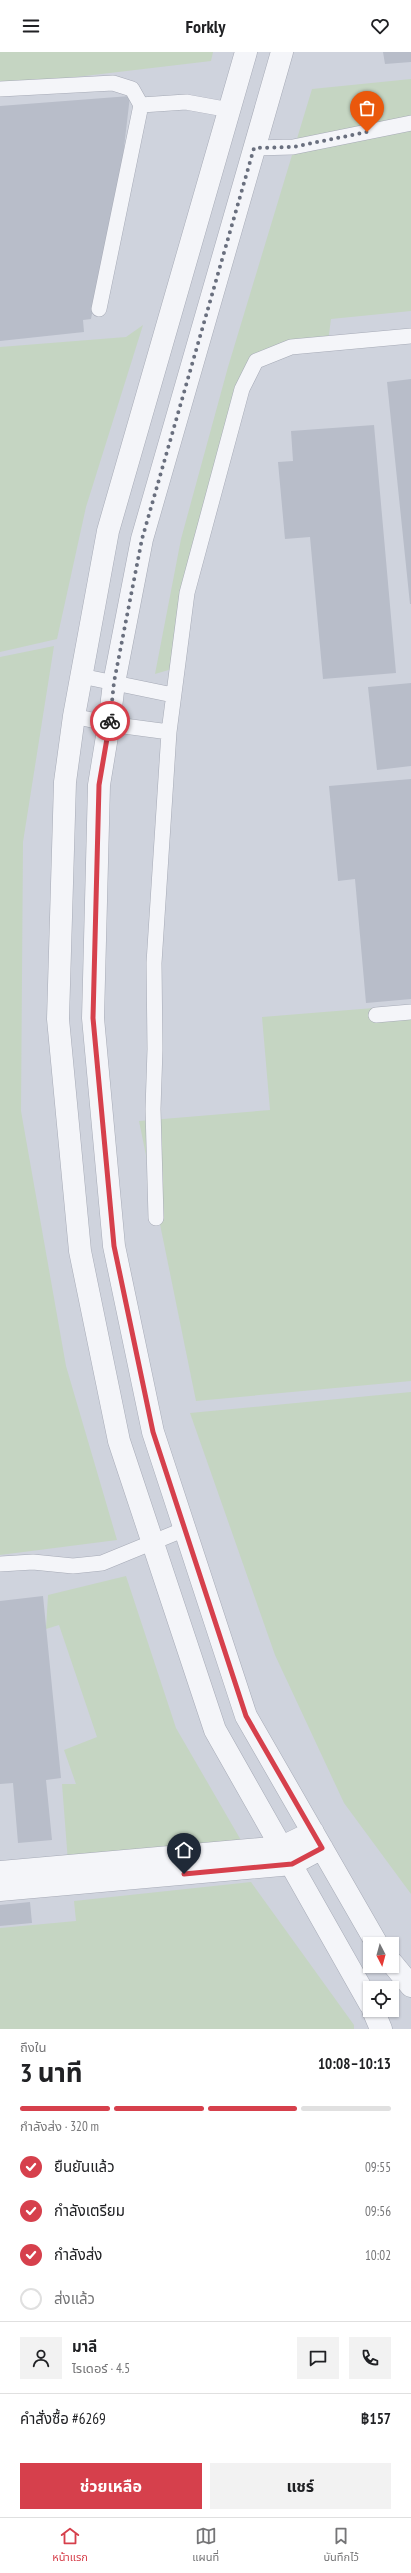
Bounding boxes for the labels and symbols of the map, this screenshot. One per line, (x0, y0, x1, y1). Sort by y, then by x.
pin (350, 91, 384, 132)
courier (90, 701, 130, 741)
pin (167, 1833, 201, 1874)
north arrow (363, 1937, 399, 1973)

